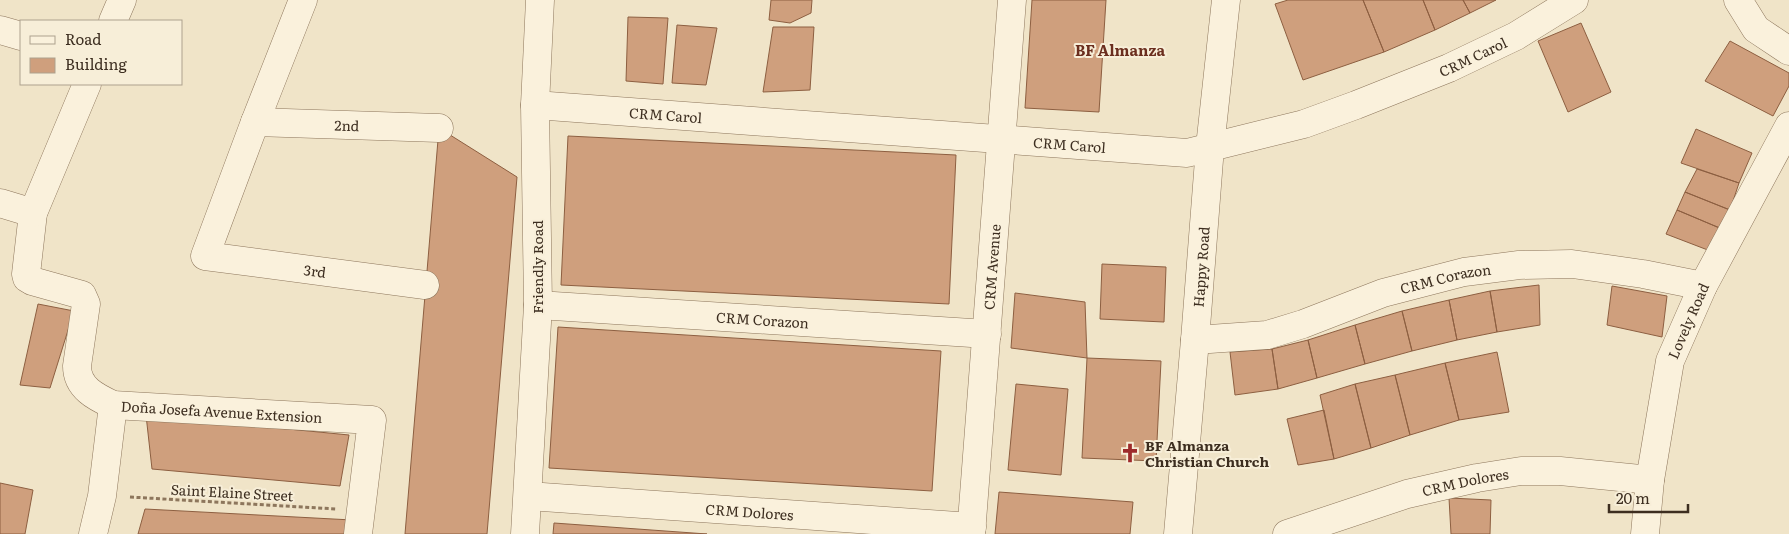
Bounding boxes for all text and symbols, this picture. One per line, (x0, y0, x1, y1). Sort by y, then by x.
legend (20, 20, 182, 85)
text: Road (65, 27, 101, 50)
street label: CRM Carol (1436, 32, 1510, 81)
district label: BF Almanza (1075, 38, 1165, 61)
text: Building (65, 52, 127, 75)
street label: CRM Carol (628, 102, 703, 127)
street label: 2nd (334, 115, 360, 135)
street label: CRM Carol (1032, 132, 1107, 157)
street label: Friendly Road (527, 220, 547, 314)
street label: CRM Avenue (978, 223, 1005, 310)
street label: Happy Road (1188, 225, 1214, 308)
street label: 3rd (302, 259, 328, 282)
street label: CRM Corazon (1398, 259, 1492, 298)
street label: Lovely Road (1662, 279, 1713, 362)
street label: CRM Corazon (715, 307, 810, 332)
street label: Doña Josefa Avenue Extension (120, 395, 323, 427)
place label: BF Almanza Christian Church (1145, 435, 1269, 471)
church icon: BF Almanza Christian Church (1119, 442, 1141, 464)
street label: CRM Dolores (1420, 463, 1510, 500)
street label: Saint Elaine Street (170, 479, 294, 505)
scale bar (1609, 482, 1688, 514)
text: 20 m (1616, 486, 1650, 509)
street label: CRM Dolores (705, 498, 794, 525)

